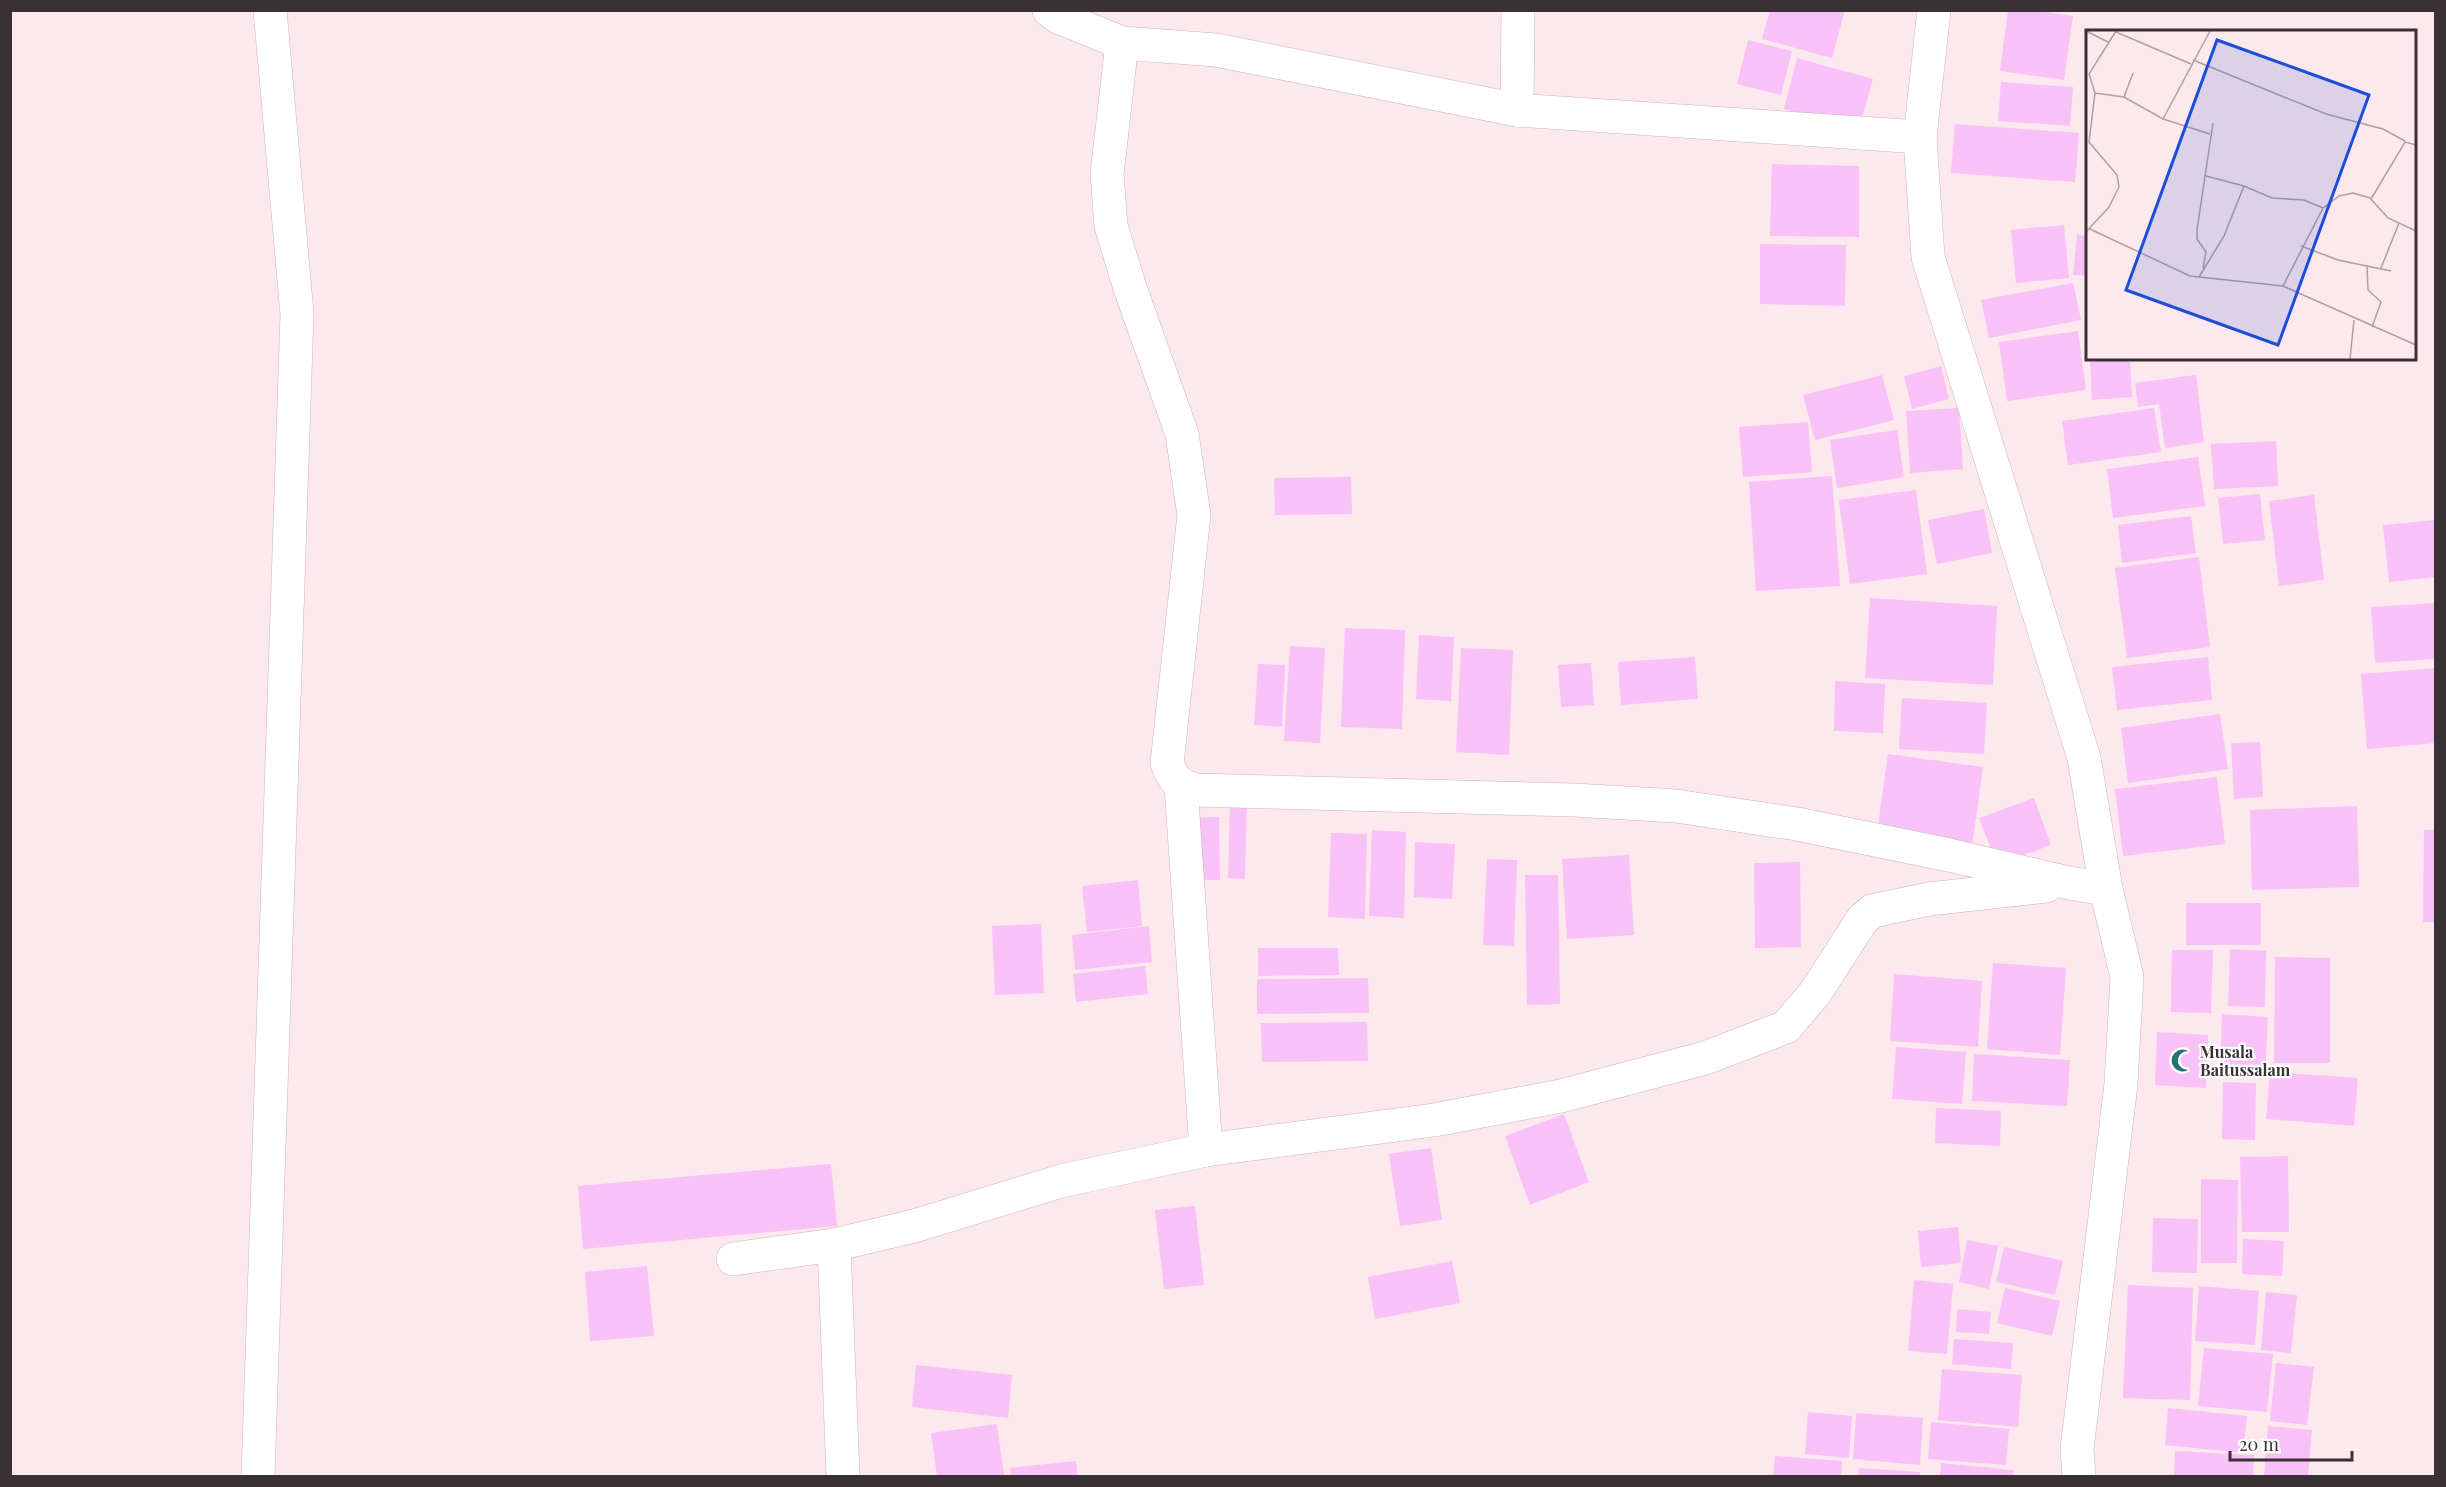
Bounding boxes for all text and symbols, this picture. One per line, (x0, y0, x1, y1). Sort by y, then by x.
inset map (2086, 30, 2416, 360)
place label: Musala Baitussalam (2200, 1041, 2291, 1080)
mosque icon: Musala Baitussalam (2169, 1047, 2195, 1073)
scale bar (2230, 1424, 2352, 1462)
text: 20 m (2239, 1432, 2279, 1456)

